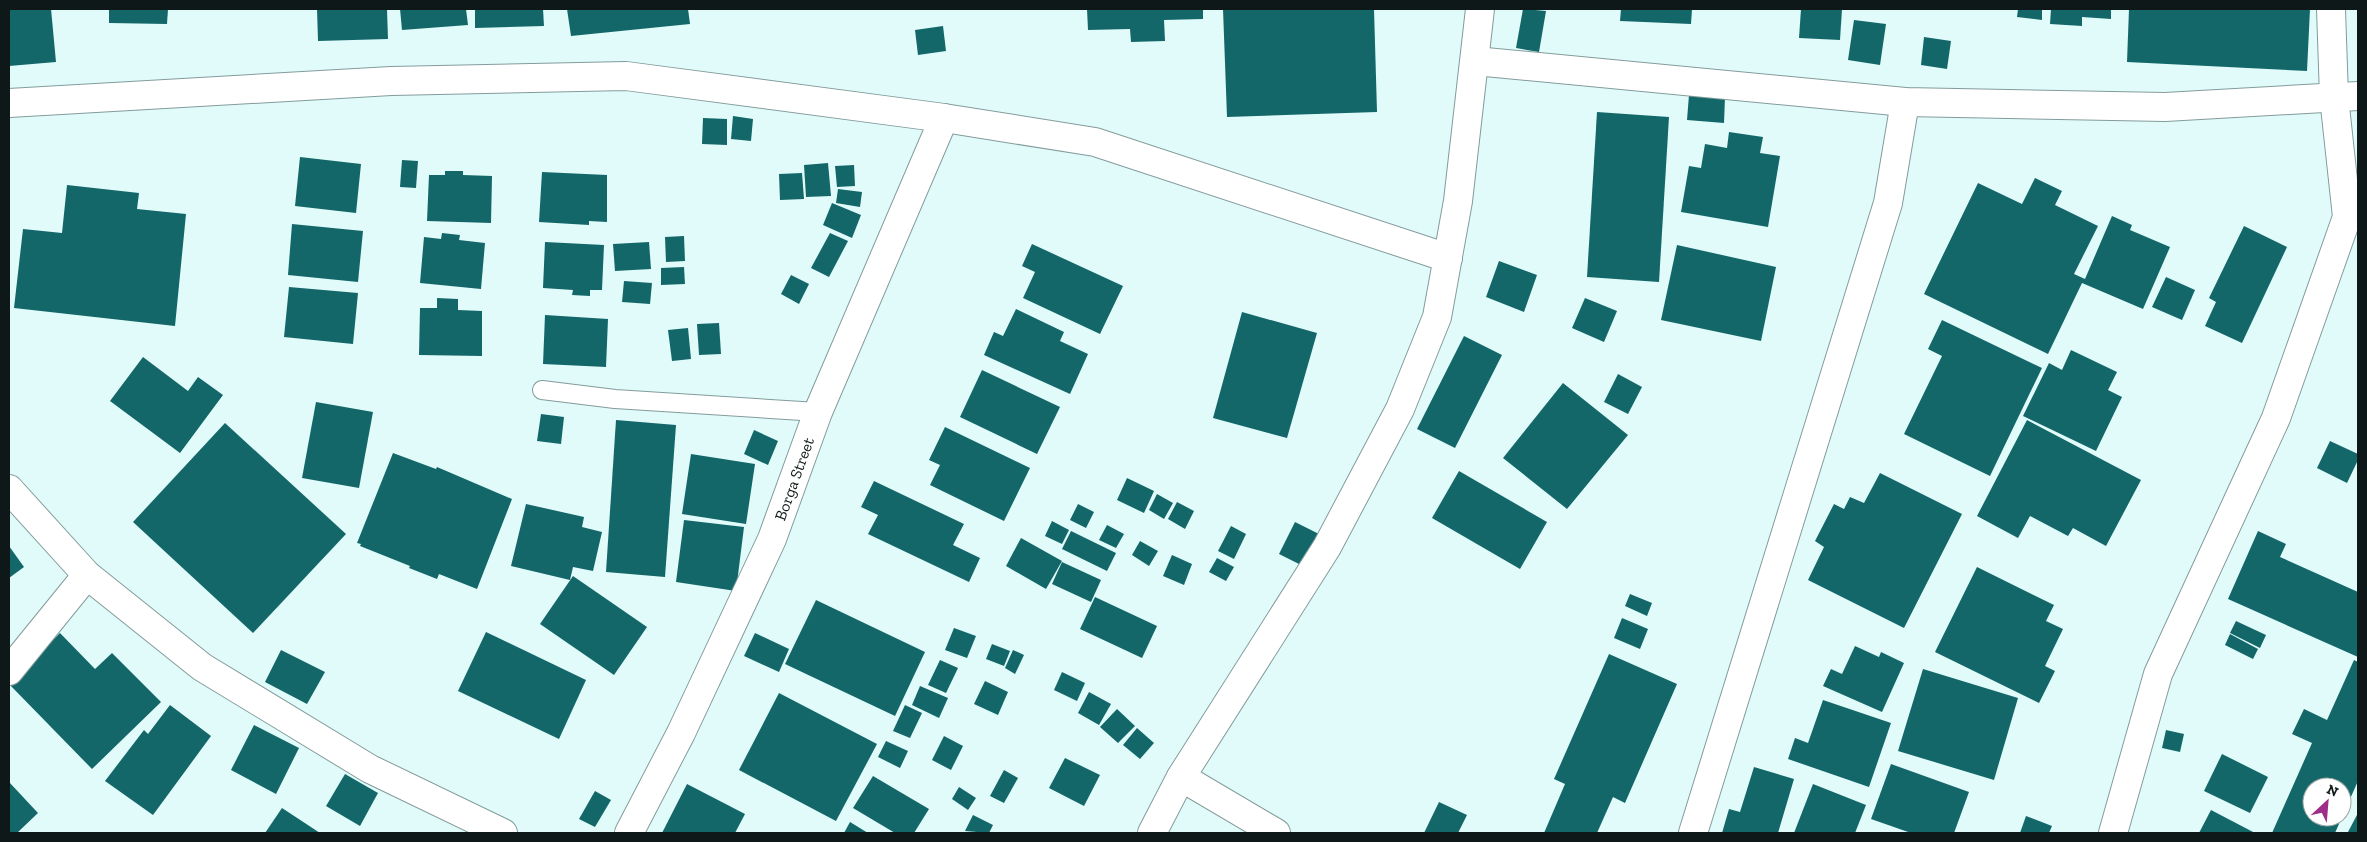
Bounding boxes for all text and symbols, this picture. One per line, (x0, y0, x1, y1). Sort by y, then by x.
street label: Borga Street (770, 435, 818, 523)
north arrow (2302, 777, 2352, 827)
text: N (2324, 781, 2341, 801)

